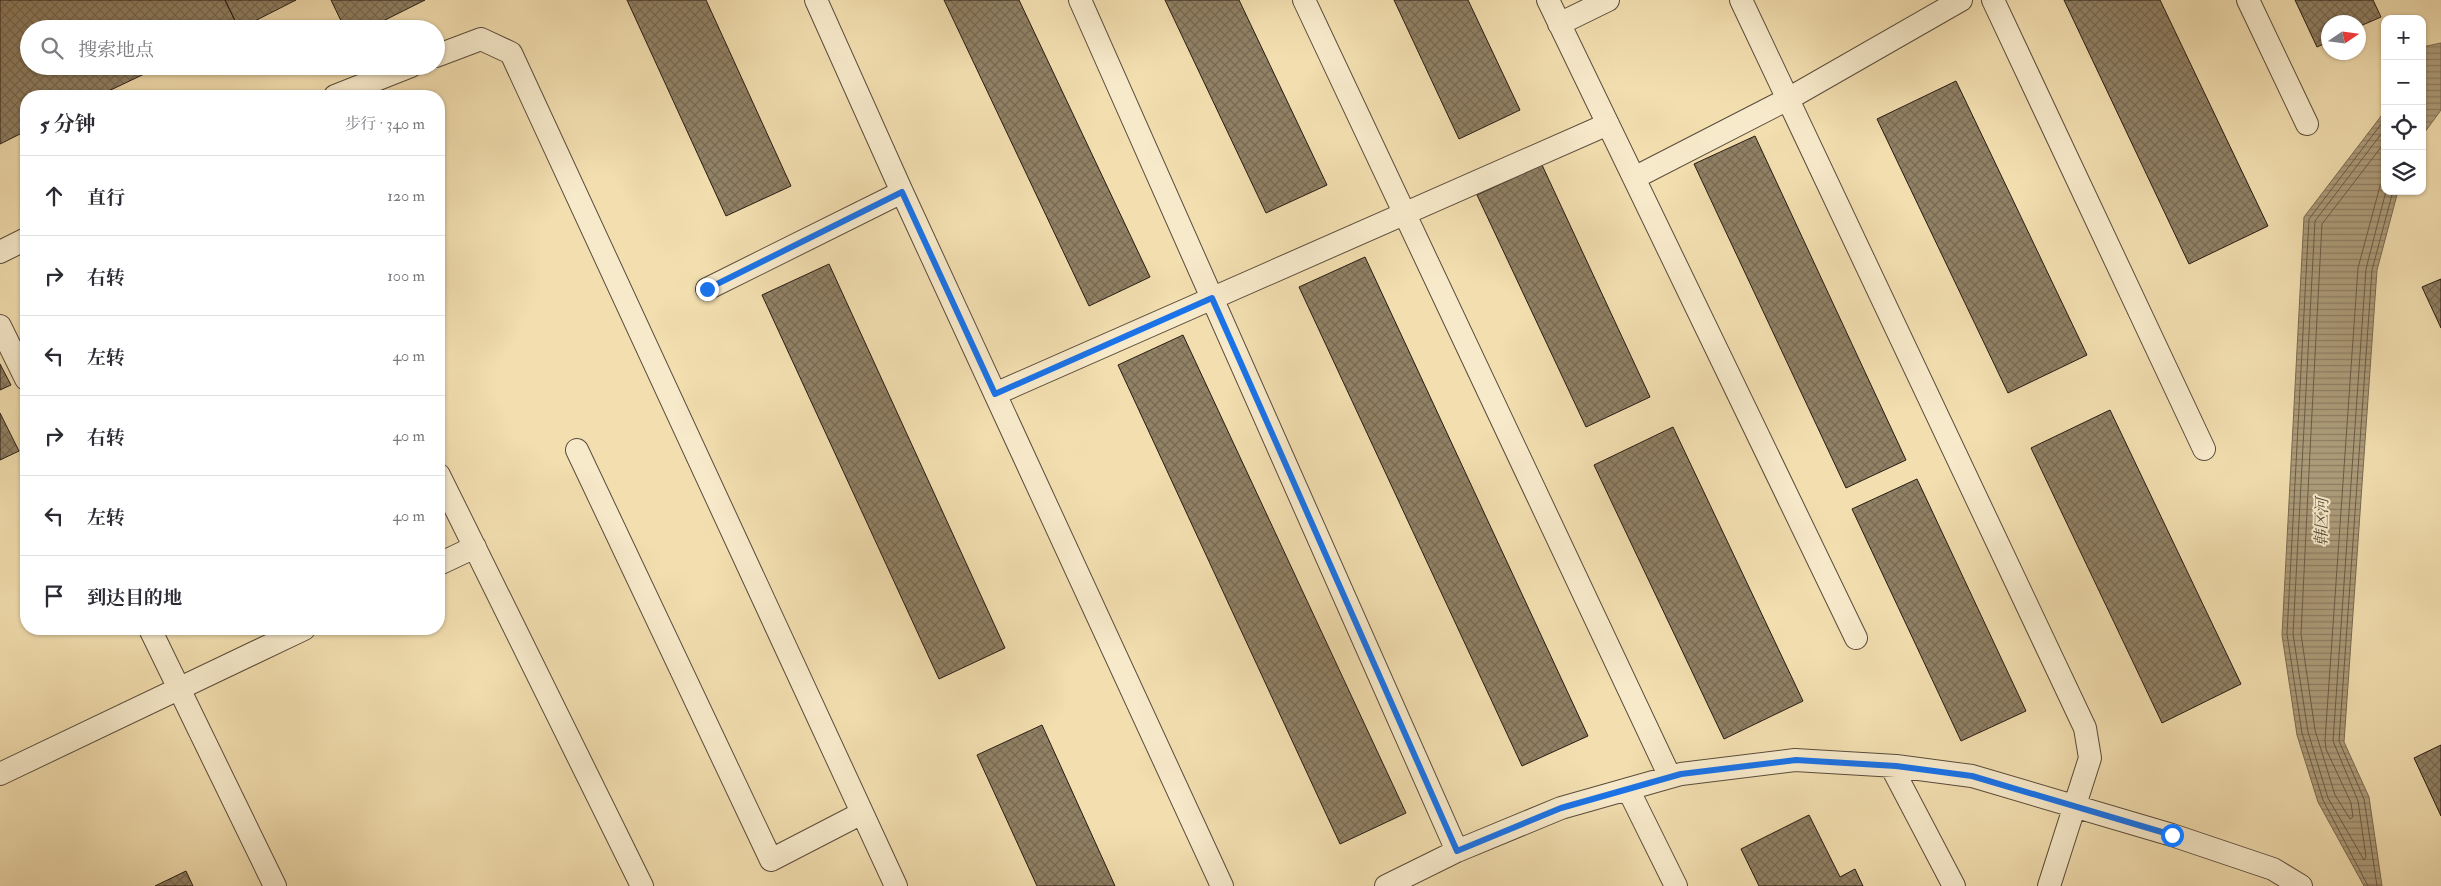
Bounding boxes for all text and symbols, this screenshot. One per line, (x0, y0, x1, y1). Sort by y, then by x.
north arrow (2321, 15, 2366, 60)
map controls (2381, 15, 2426, 195)
button: + (2381, 15, 2426, 60)
search box (20, 20, 445, 75)
icon: search (38, 34, 66, 62)
text: 搜索地点 (78, 38, 154, 62)
button: − (2381, 60, 2426, 105)
button: locate (2381, 105, 2426, 150)
text: 5 分钟 (40, 111, 96, 138)
text: 步行 · 340 m (344, 114, 425, 134)
button: layers (2381, 150, 2426, 195)
icon: ahead (40, 182, 68, 210)
text: 直行 (87, 186, 125, 210)
text: 120 m (387, 186, 425, 206)
icon: right (40, 262, 68, 290)
text: 右转 (87, 266, 125, 290)
text: 100 m (387, 266, 425, 286)
route end (696, 278, 719, 301)
icon: left (40, 342, 68, 370)
text: 左转 (87, 346, 125, 370)
text: 40 m (392, 346, 425, 366)
icon: right (40, 422, 68, 450)
text: 右转 (87, 426, 125, 450)
text: 40 m (392, 426, 425, 446)
water label: 韩区河 (2312, 495, 2332, 546)
icon: left (40, 502, 68, 530)
text: 左转 (87, 506, 125, 530)
text: 40 m (392, 506, 425, 526)
icon: arrive (40, 582, 68, 610)
text: 到达目的地 (87, 586, 182, 610)
route start (2161, 824, 2184, 847)

